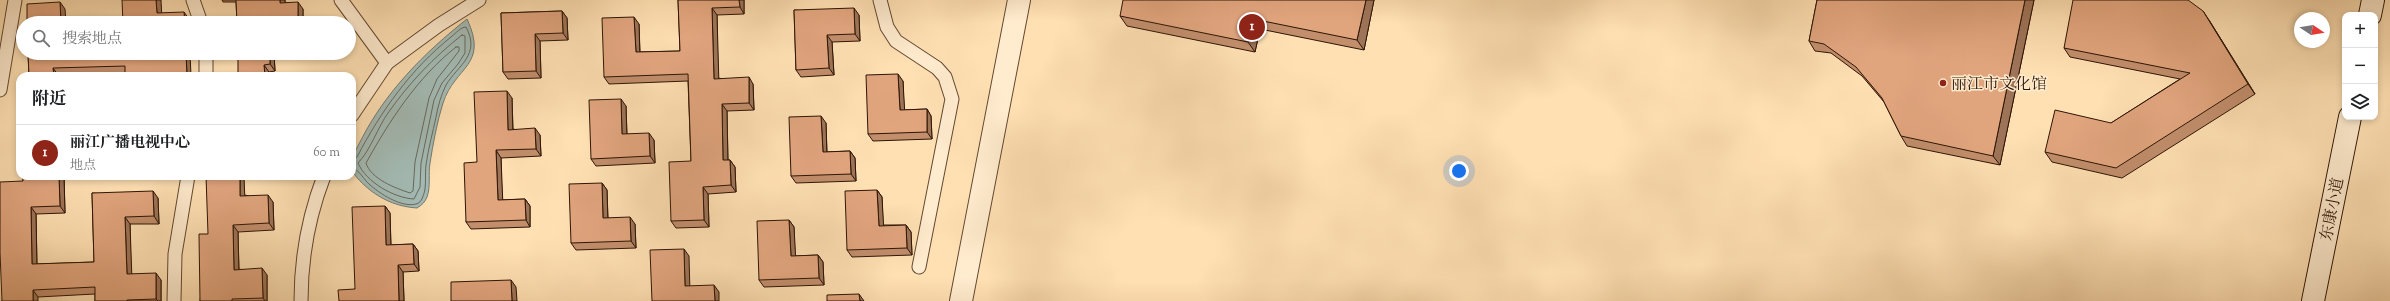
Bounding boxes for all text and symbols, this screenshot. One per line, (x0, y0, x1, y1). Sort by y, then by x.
pin: 1 (1239, 12, 1265, 42)
north arrow (2294, 12, 2330, 48)
map controls (2342, 12, 2378, 120)
button: + (2342, 12, 2378, 48)
search box (16, 16, 356, 60)
icon: search (30, 27, 52, 49)
text: 搜索地点 (62, 29, 122, 50)
button: − (2342, 48, 2378, 84)
place label: 丽江市文化馆 (1951, 74, 2047, 97)
marker: 丽江市文化馆 (1938, 78, 1948, 88)
button: layers (2342, 84, 2378, 120)
text: 附近 (32, 88, 66, 112)
text: 丽江广播电视中心 (70, 133, 190, 154)
text: 1 (43, 144, 47, 162)
text: 60 m (313, 144, 340, 162)
text: 地点 (70, 157, 96, 175)
your location (1449, 161, 1469, 181)
street label: 东康小道 (2316, 176, 2351, 243)

